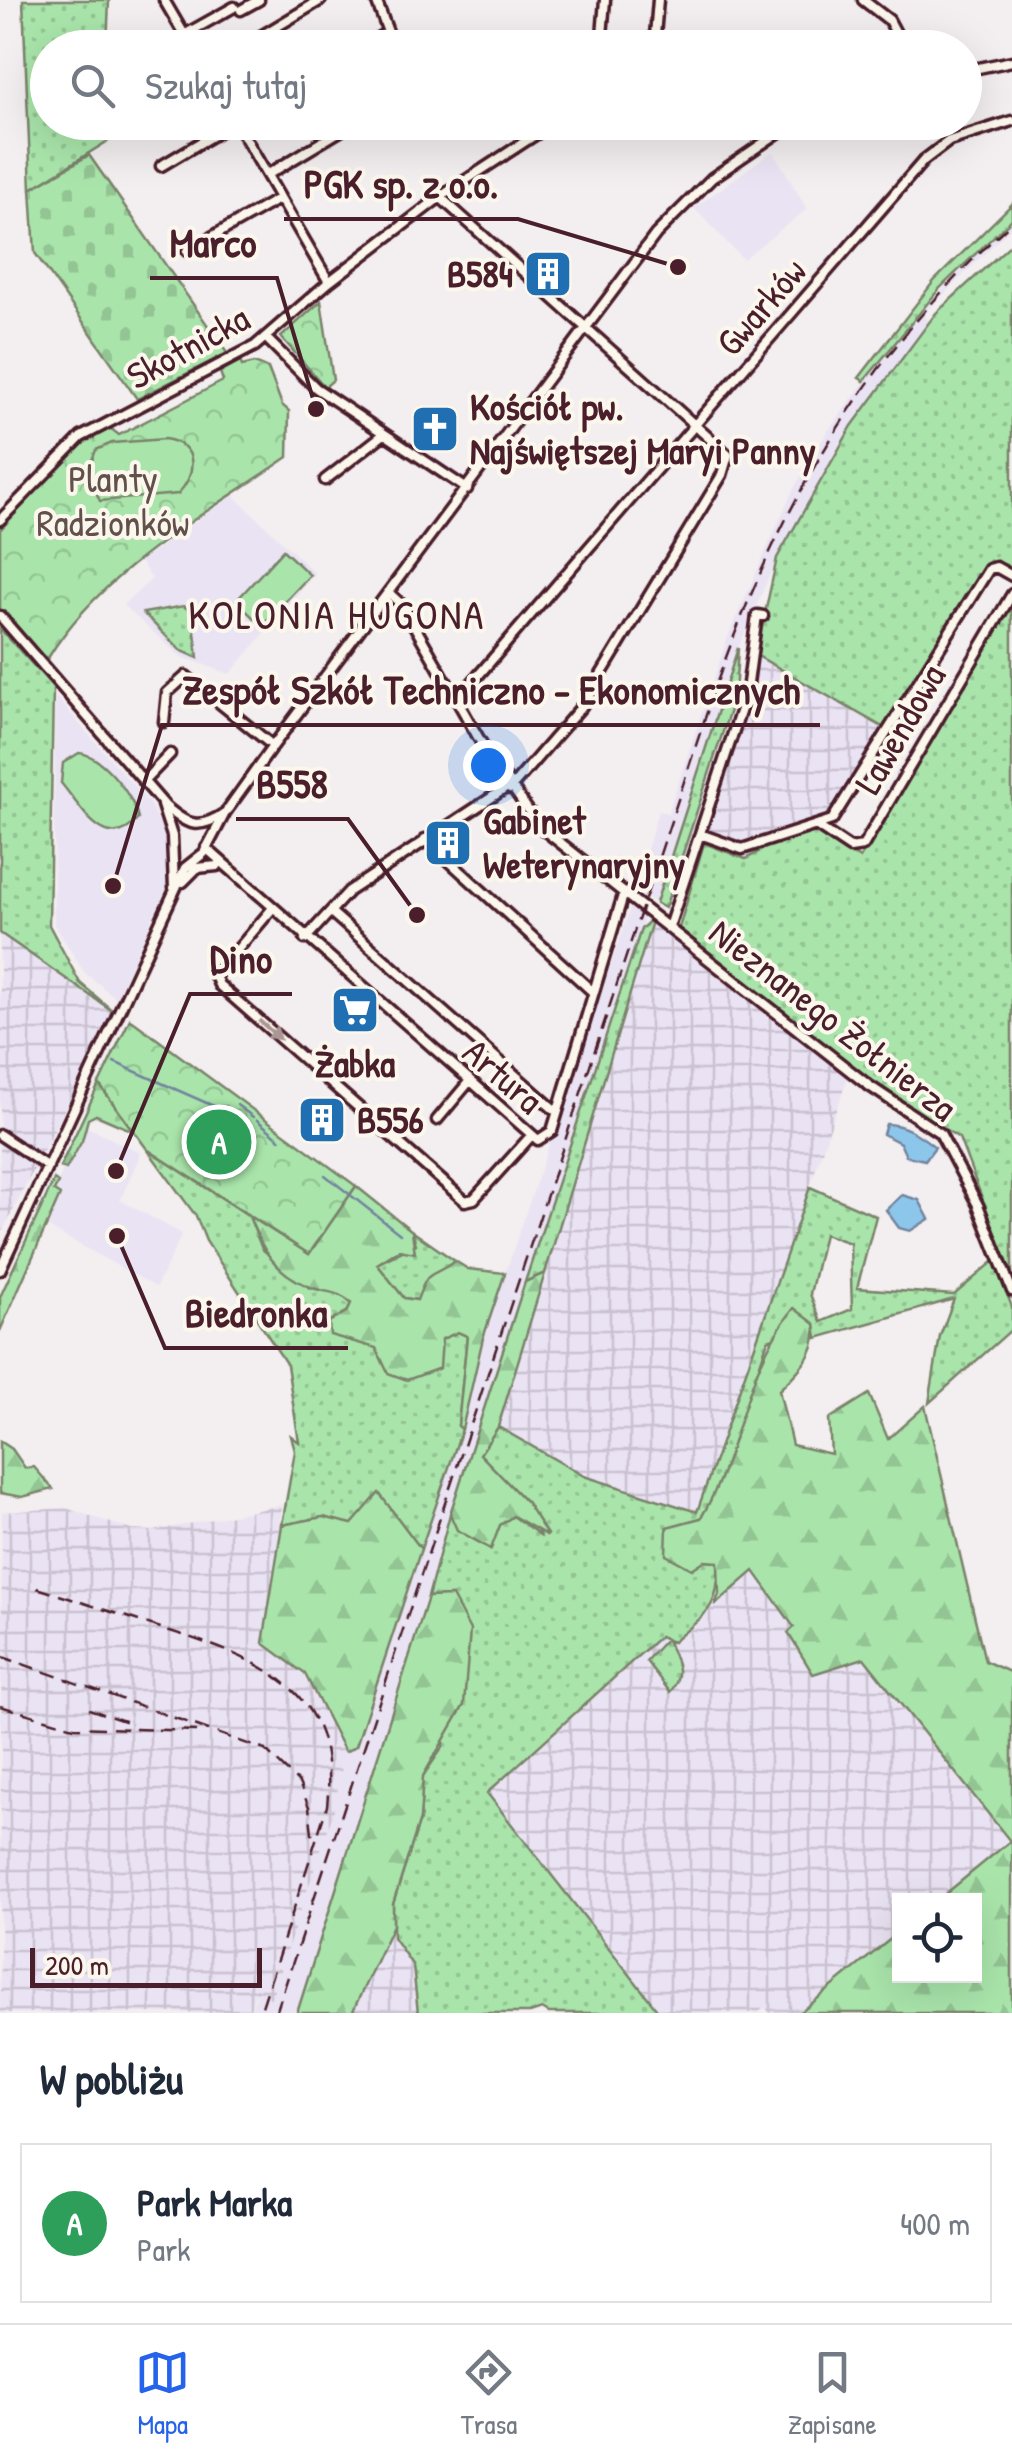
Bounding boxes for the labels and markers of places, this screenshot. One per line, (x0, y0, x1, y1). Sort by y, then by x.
callout: PGK sp. z o.o. (284, 149, 518, 219)
callout: Marco (150, 208, 277, 278)
place label: B584 (447, 247, 513, 299)
building icon: B584 (522, 248, 574, 300)
place label: Kościół pw. Najświętszej Maryi Panny (470, 380, 816, 477)
church icon: Kościół pw. Najświętszej Maryi Panny (409, 403, 461, 455)
callout: Zespół Szkół Techniczno - Ekonomicznych (162, 655, 820, 725)
callout: B558 (236, 749, 348, 819)
place label: Gabinet Weterynaryjny (483, 794, 685, 891)
building icon: Gabinet Weterynaryjny (422, 817, 474, 869)
callout: Dino (190, 924, 292, 994)
supermarket icon: Żabka (329, 984, 381, 1036)
place label: Żabka (315, 1037, 395, 1089)
place label: B556 (357, 1093, 424, 1145)
building icon: B556 (296, 1094, 348, 1146)
pin: A (186, 1104, 252, 1180)
callout: Biedronka (165, 1278, 348, 1348)

